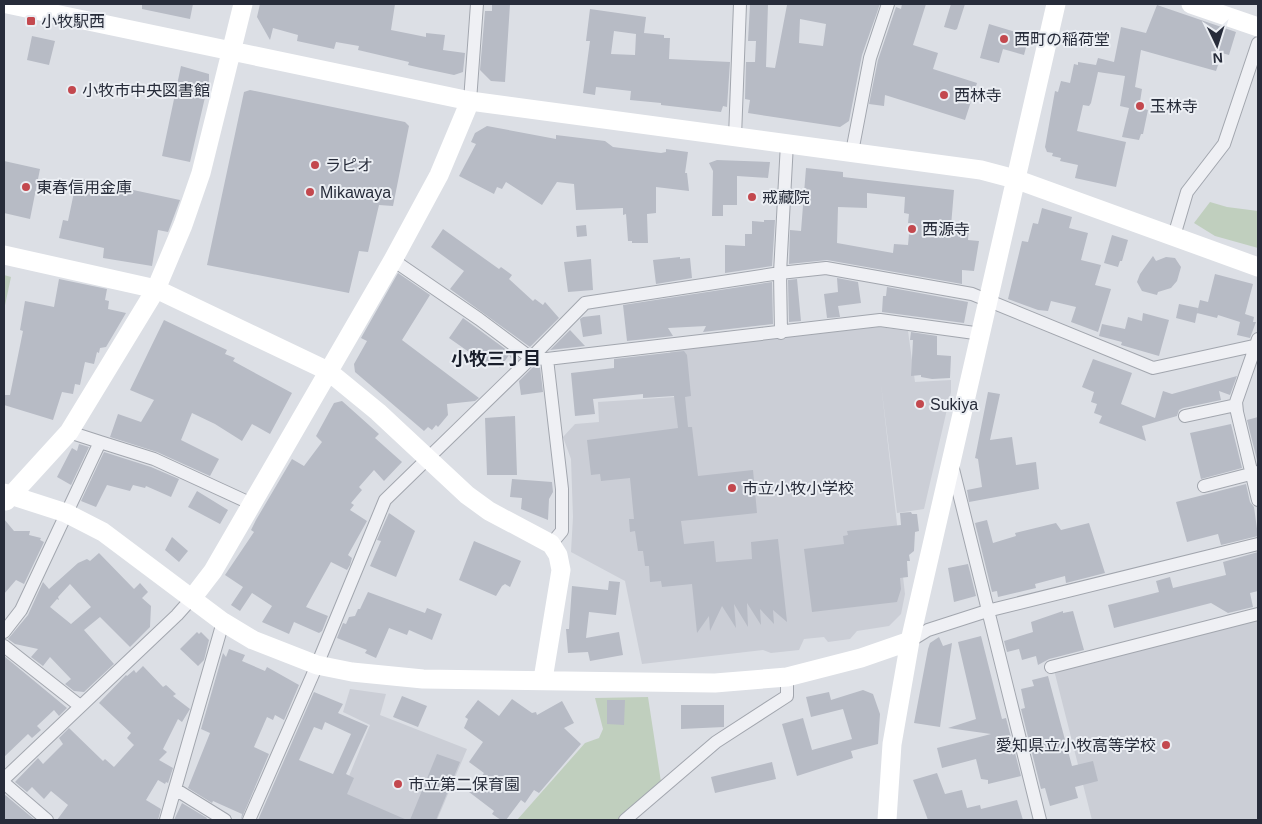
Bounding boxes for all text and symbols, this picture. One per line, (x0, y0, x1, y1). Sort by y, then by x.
place label: 小牧駅西 (41, 13, 105, 30)
marker: 小牧駅西 (25, 15, 37, 27)
north arrow (1192, 20, 1242, 70)
place label: 西町の稲荷堂 (1014, 31, 1110, 48)
marker: 西町の稲荷堂 (998, 33, 1010, 45)
text: N (1212, 50, 1224, 66)
place label: 小牧市中央図書館 (82, 82, 210, 99)
marker: 小牧市中央図書館 (66, 84, 78, 96)
place label: 西林寺 (954, 87, 1002, 104)
marker: 西林寺 (938, 89, 950, 101)
place label: 玉林寺 (1150, 98, 1198, 115)
marker: 玉林寺 (1134, 100, 1146, 112)
place label: ラピオ (325, 157, 373, 174)
marker: ラピオ (309, 159, 321, 171)
place label: 東春信用金庫 (36, 179, 132, 196)
marker: 東春信用金庫 (20, 181, 32, 193)
place label: Mikawaya (320, 184, 391, 201)
marker: Mikawaya (304, 186, 316, 198)
place label: 戒藏院 (762, 189, 810, 206)
marker: 戒藏院 (746, 191, 758, 203)
place label: 西源寺 (922, 221, 970, 238)
marker: 西源寺 (906, 223, 918, 235)
district label: 小牧三丁目 (451, 349, 541, 369)
place label: Sukiya (930, 396, 978, 413)
marker: Sukiya (914, 398, 926, 410)
place label: 市立小牧小学校 (742, 480, 854, 497)
marker: 市立小牧小学校 (726, 482, 738, 494)
place label: 愛知県立小牧高等学校 (996, 737, 1156, 754)
marker: 愛知県立小牧高等学校 (1160, 739, 1172, 751)
place label: 市立第二保育園 (408, 776, 520, 793)
marker: 市立第二保育園 (392, 778, 404, 790)

